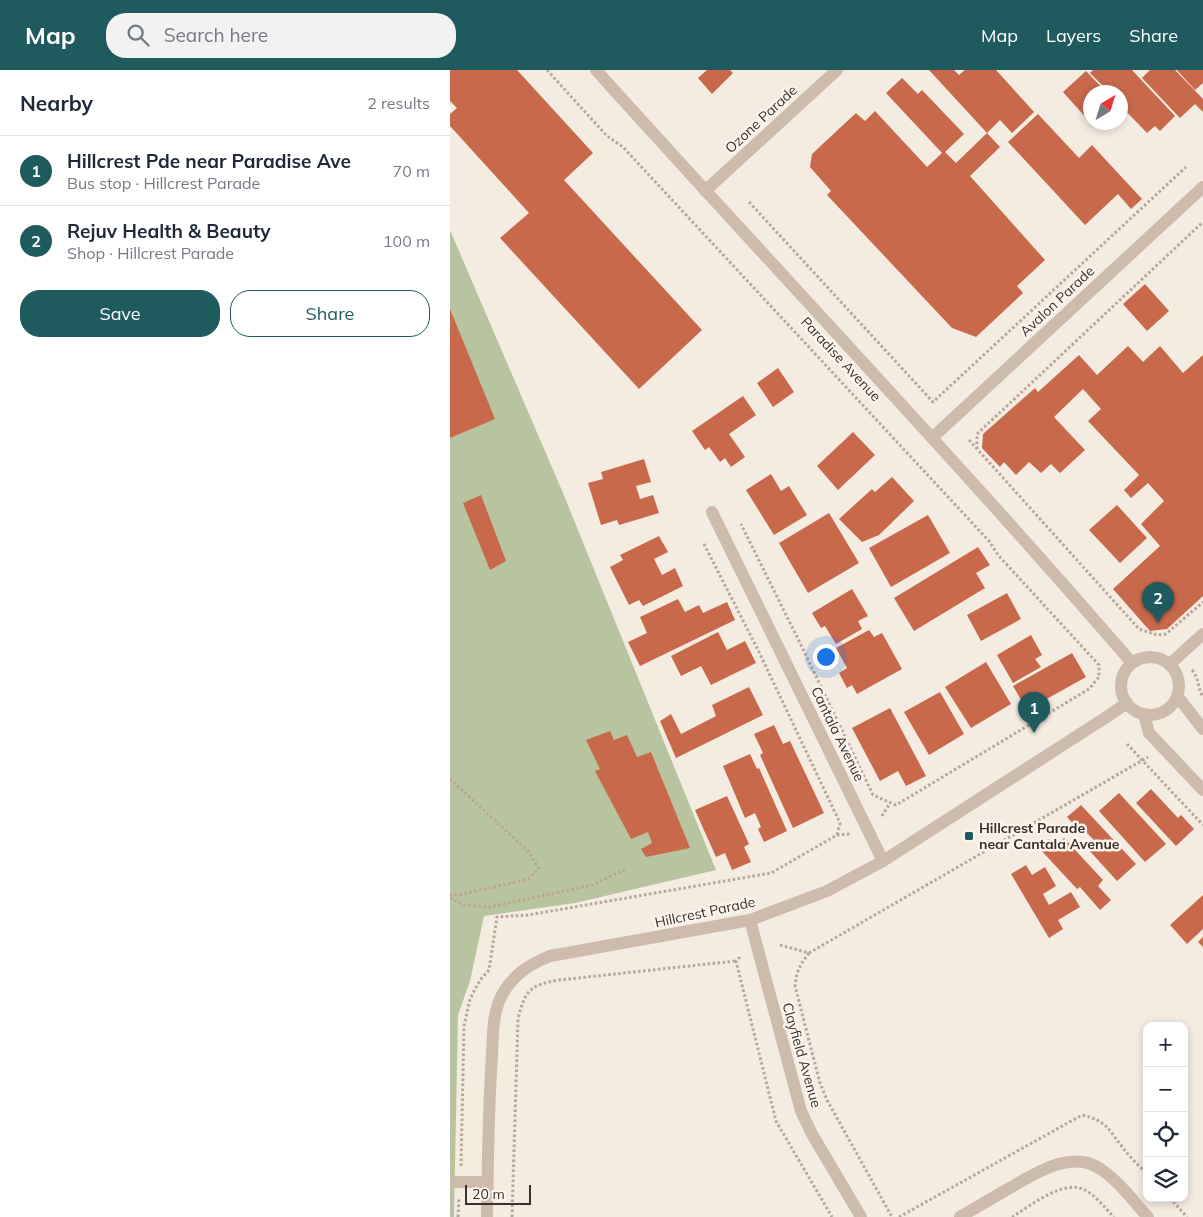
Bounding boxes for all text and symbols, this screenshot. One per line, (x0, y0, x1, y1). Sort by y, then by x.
search box (106, 13, 456, 58)
text: Map (25, 20, 76, 50)
icon: search (124, 21, 152, 49)
text: Search here (164, 23, 268, 47)
text: Map (981, 24, 1018, 47)
text: Layers (1046, 24, 1101, 47)
text: Share (1129, 24, 1178, 47)
street label: Ozone Parade (721, 81, 801, 157)
north arrow (1083, 85, 1128, 130)
text: Nearby (20, 90, 93, 116)
text: 2 results (367, 93, 430, 113)
text: Hillcrest Pde near Paradise Ave (67, 149, 351, 173)
text: 1 (31, 161, 41, 181)
text: 70 m (393, 161, 430, 181)
text: Bus stop · Hillcrest Parade (67, 173, 260, 193)
text: Rejuv Health & Beauty (67, 219, 271, 243)
text: 2 (31, 231, 41, 251)
text: 100 m (383, 231, 430, 251)
text: Shop · Hillcrest Parade (67, 243, 234, 263)
street label: Avalon Parade (1016, 262, 1098, 340)
button: Save (20, 290, 220, 337)
button: Share (230, 290, 430, 337)
street label: Paradise Avenue (797, 313, 885, 405)
pin: 2 (1142, 582, 1174, 623)
your location (813, 644, 839, 670)
street label: Cantala Avenue (807, 684, 869, 784)
pin: 1 (1018, 692, 1050, 733)
place label: Hillcrest Parade near Cantala Avenue (979, 819, 1120, 853)
marker: Hillcrest Parade near Cantala Avenue (963, 830, 975, 842)
street label: Hillcrest Parade (653, 893, 757, 931)
street label: Clayfield Avenue (778, 1000, 826, 1110)
map controls (1143, 1022, 1188, 1202)
button: + (1143, 1022, 1188, 1067)
button: − (1143, 1067, 1188, 1112)
button: locate (1143, 1112, 1188, 1157)
button: layers (1143, 1157, 1188, 1202)
scale bar (465, 1182, 531, 1205)
text: 20 m (472, 1185, 505, 1203)

